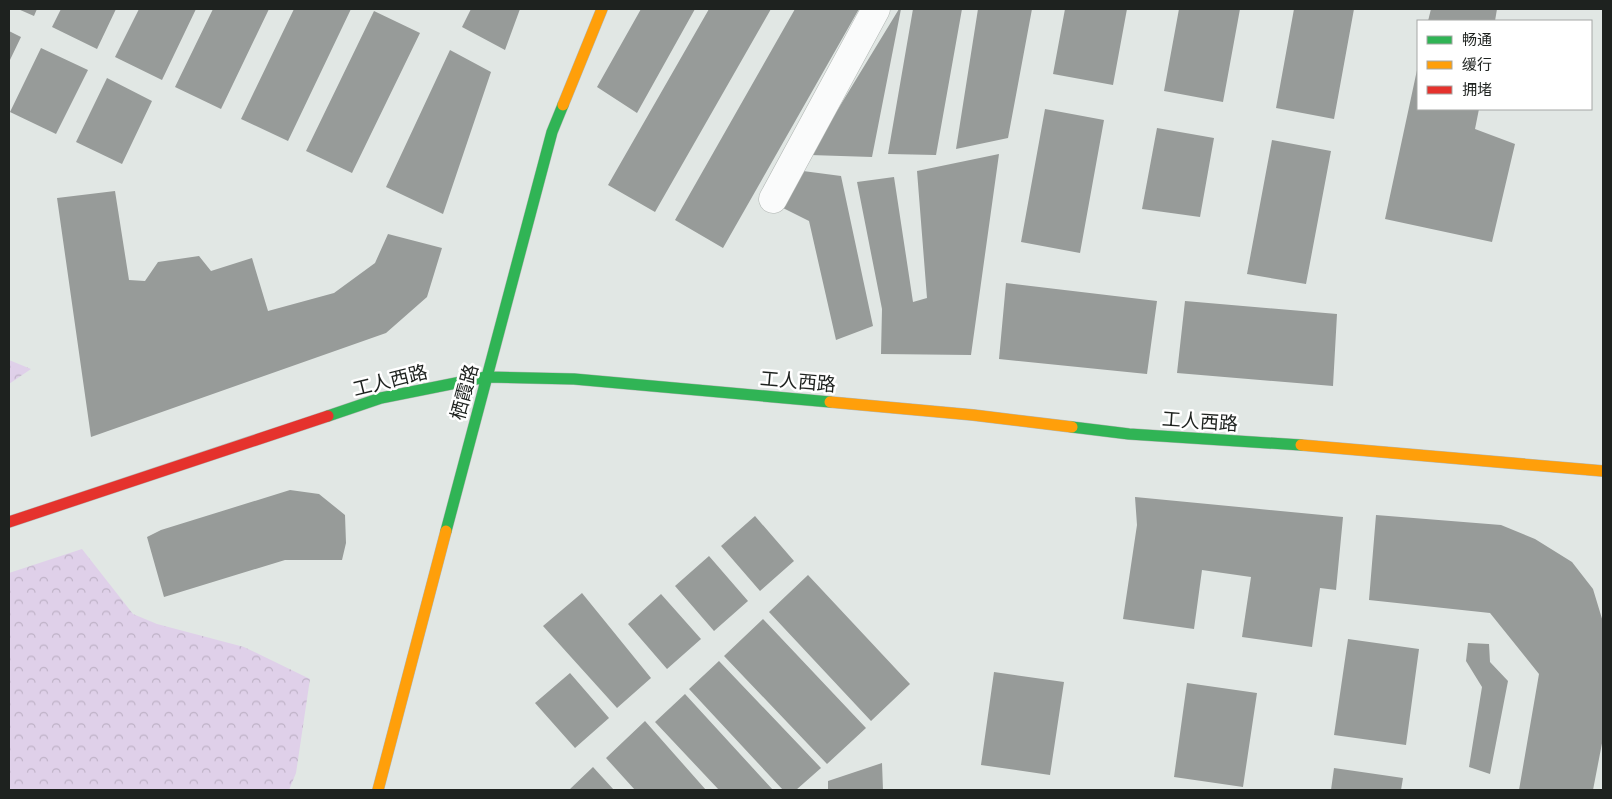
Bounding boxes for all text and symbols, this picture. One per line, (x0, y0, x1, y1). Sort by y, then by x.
legend (1417, 20, 1592, 110)
text: 畅通 (1462, 30, 1492, 49)
text: 缓行 (1462, 55, 1492, 74)
text: 拥堵 (1462, 80, 1492, 99)
street label: 工人西路 (350, 359, 430, 401)
street label: 栖霞路 (445, 361, 483, 423)
street label: 工人西路 (759, 366, 837, 396)
street label: 工人西路 (1161, 406, 1239, 436)

